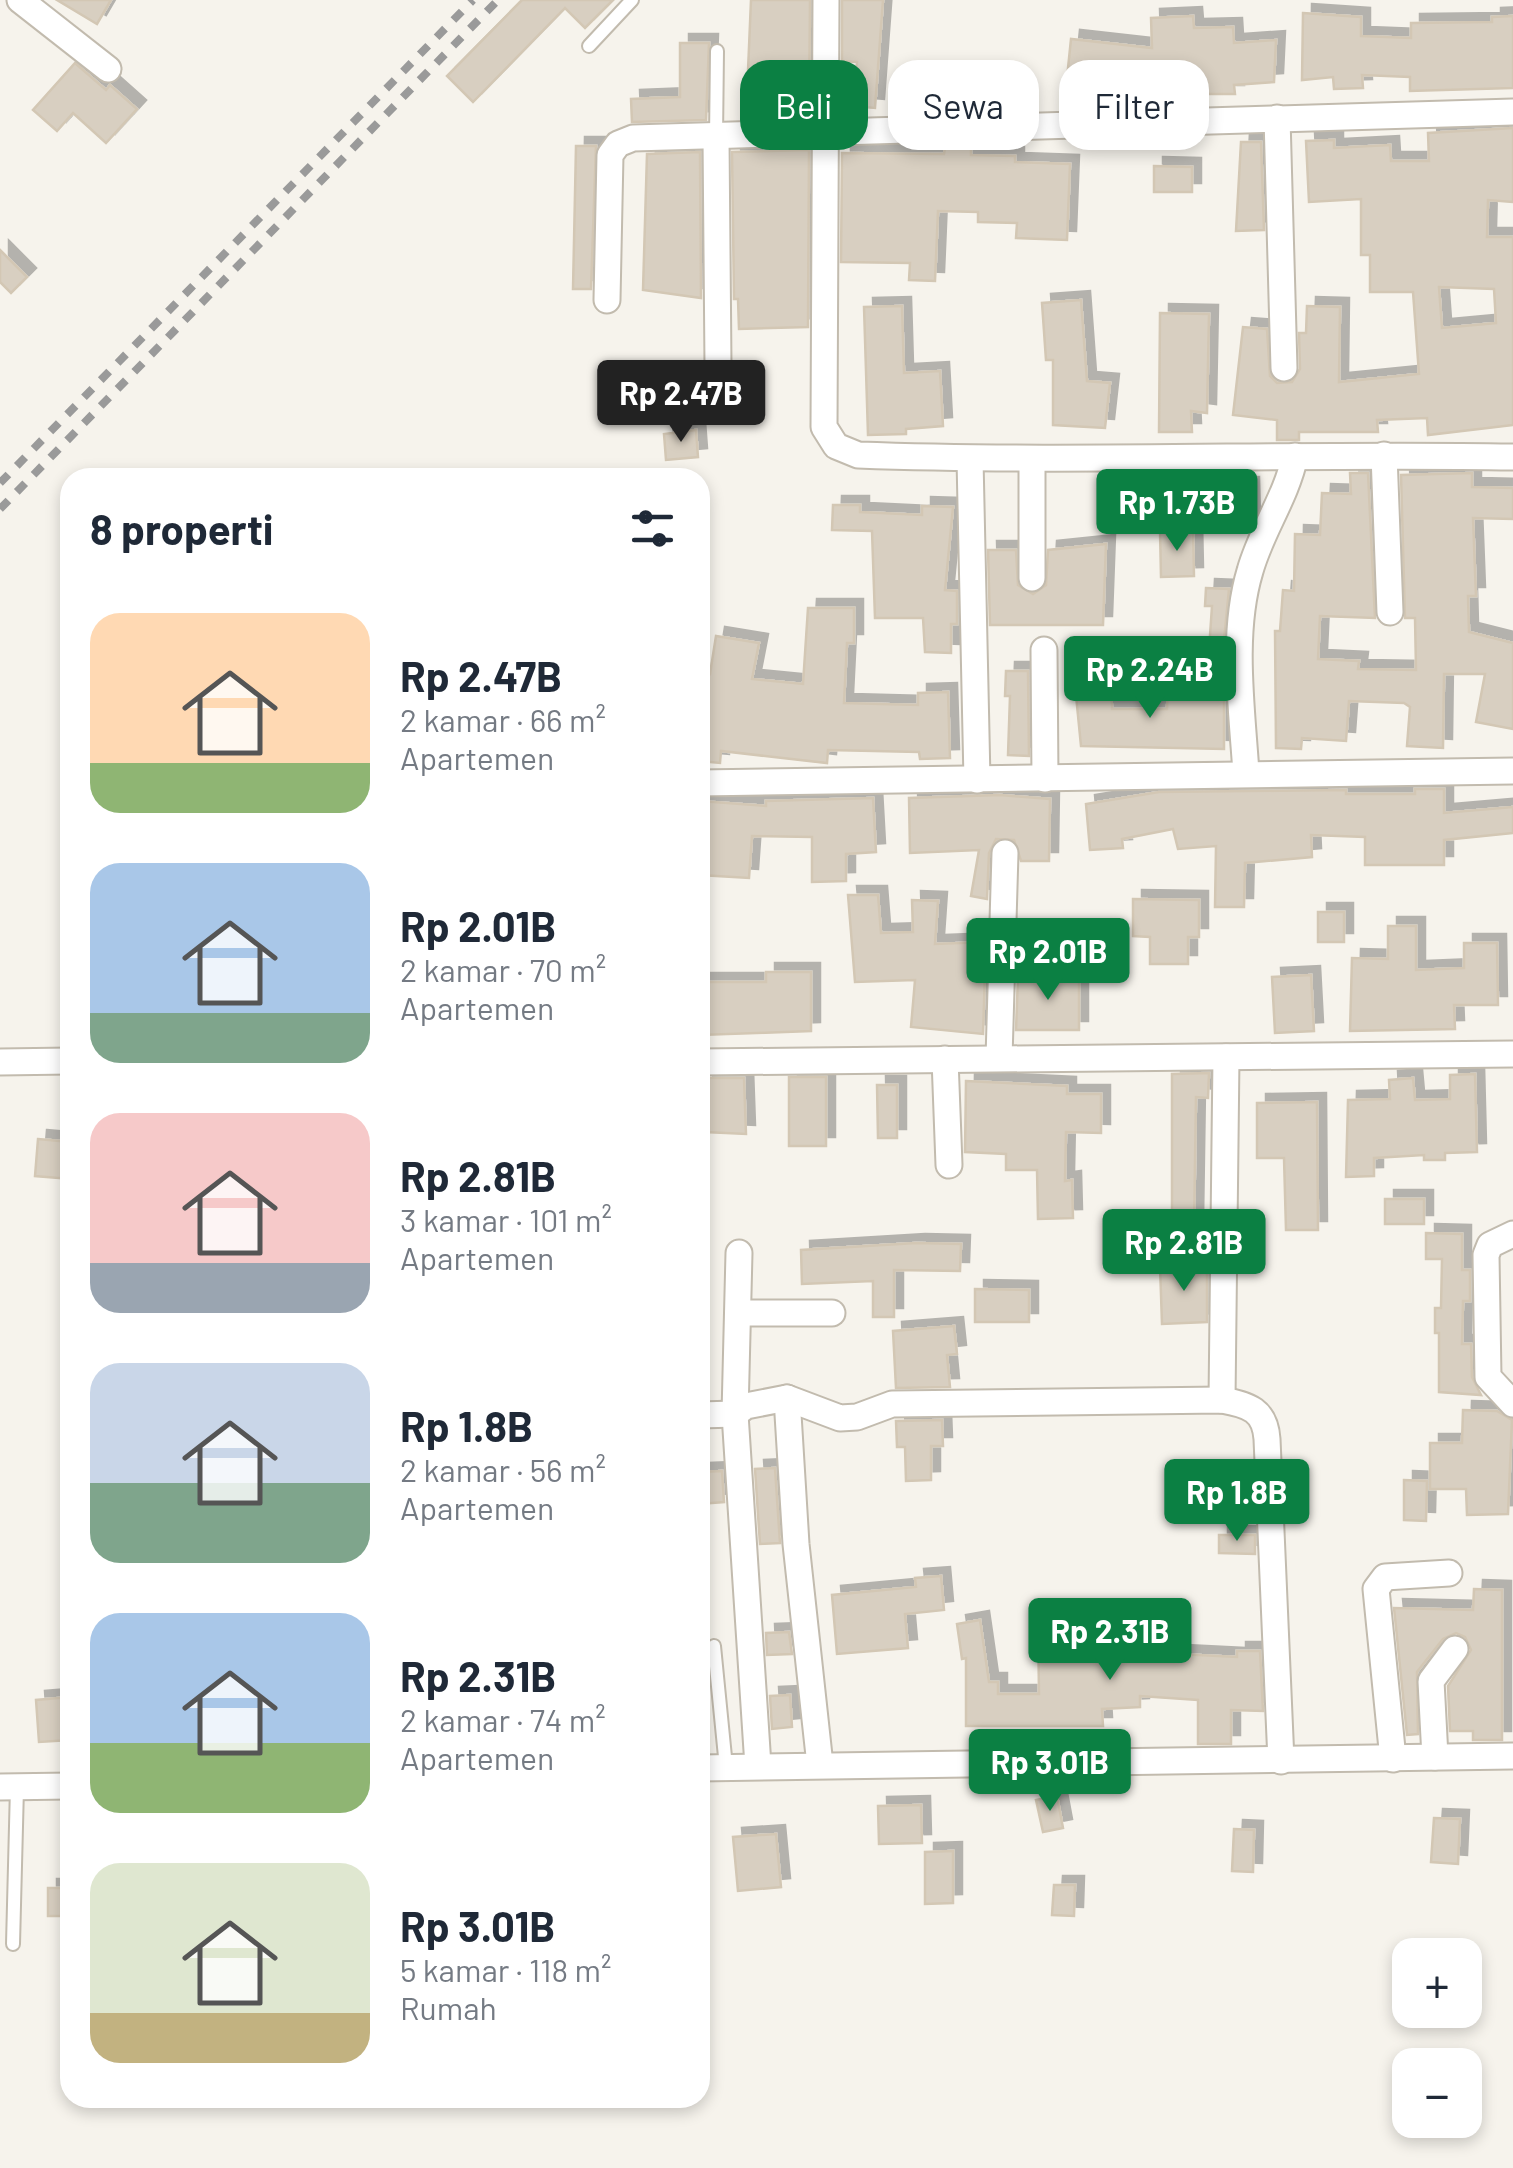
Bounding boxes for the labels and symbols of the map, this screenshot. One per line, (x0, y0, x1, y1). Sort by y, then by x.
pin: Rp 2.47B (578, 360, 784, 445)
pin: Rp 1.73B (1074, 469, 1280, 554)
pin: Rp 2.24B (1047, 636, 1253, 721)
pin: Rp 2.01B (945, 918, 1151, 1003)
pin: Rp 2.81B (1081, 1209, 1287, 1294)
pin: Rp 1.8B (1145, 1459, 1329, 1544)
pin: Rp 2.31B (1007, 1598, 1213, 1683)
pin: Rp 3.01B (947, 1729, 1153, 1814)

